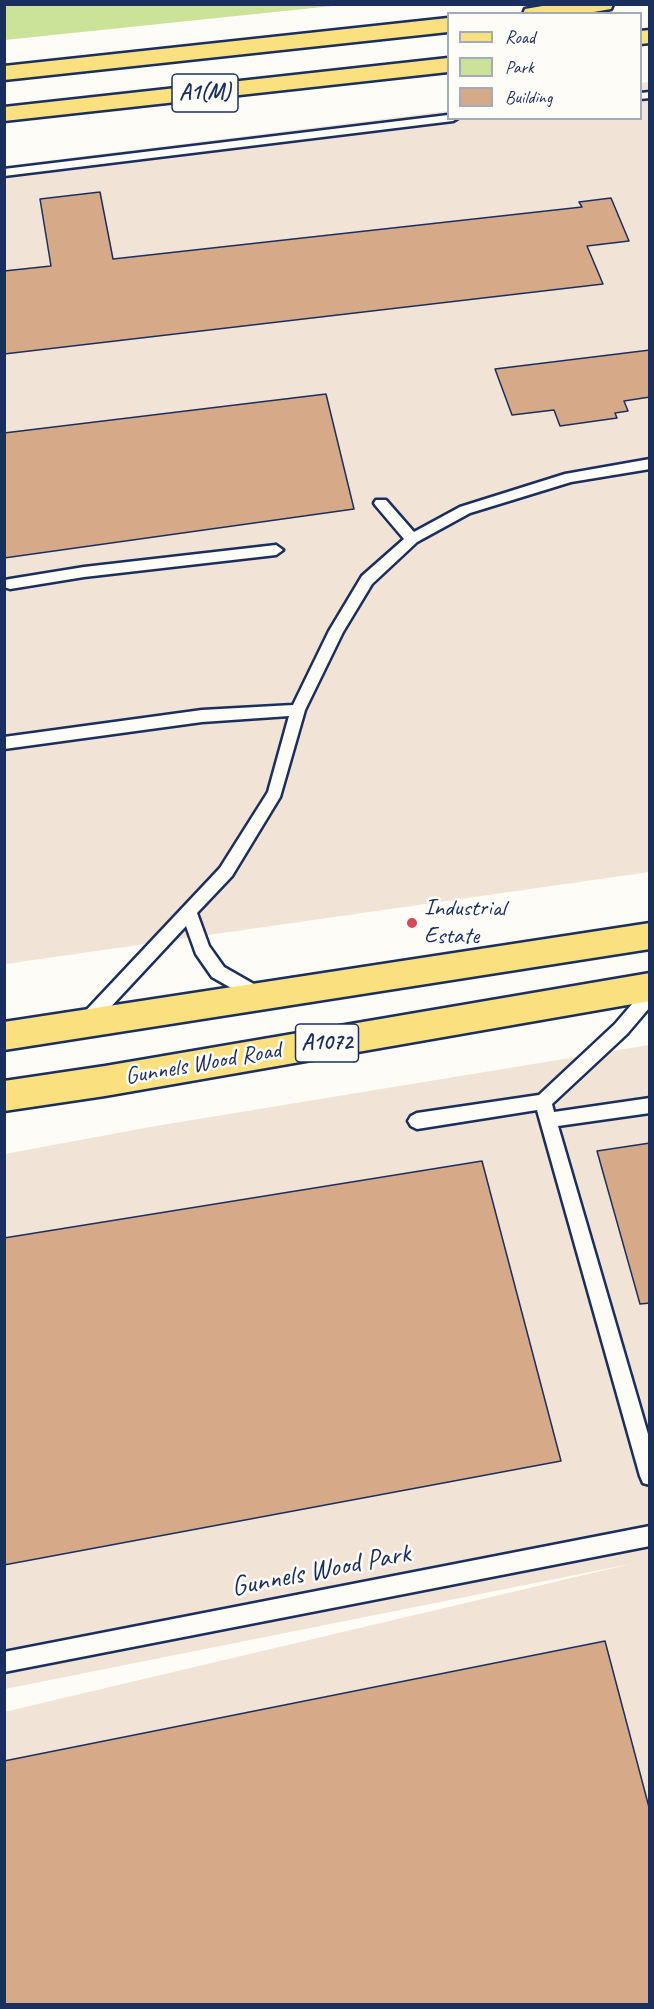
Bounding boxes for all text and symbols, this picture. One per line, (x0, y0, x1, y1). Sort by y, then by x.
legend (447, 12, 642, 120)
text: Road (505, 26, 535, 48)
text: Park (505, 56, 534, 78)
road number: A1(M) (172, 74, 238, 112)
text: Building (505, 86, 552, 108)
place label: Industrial Estate (424, 895, 506, 951)
marker: Industrial Estate (405, 916, 419, 930)
road number: A1072 (296, 1024, 358, 1062)
street label: Gunnels Wood Road (123, 1036, 283, 1092)
street label: Gunnels Wood Park (229, 1537, 413, 1605)

